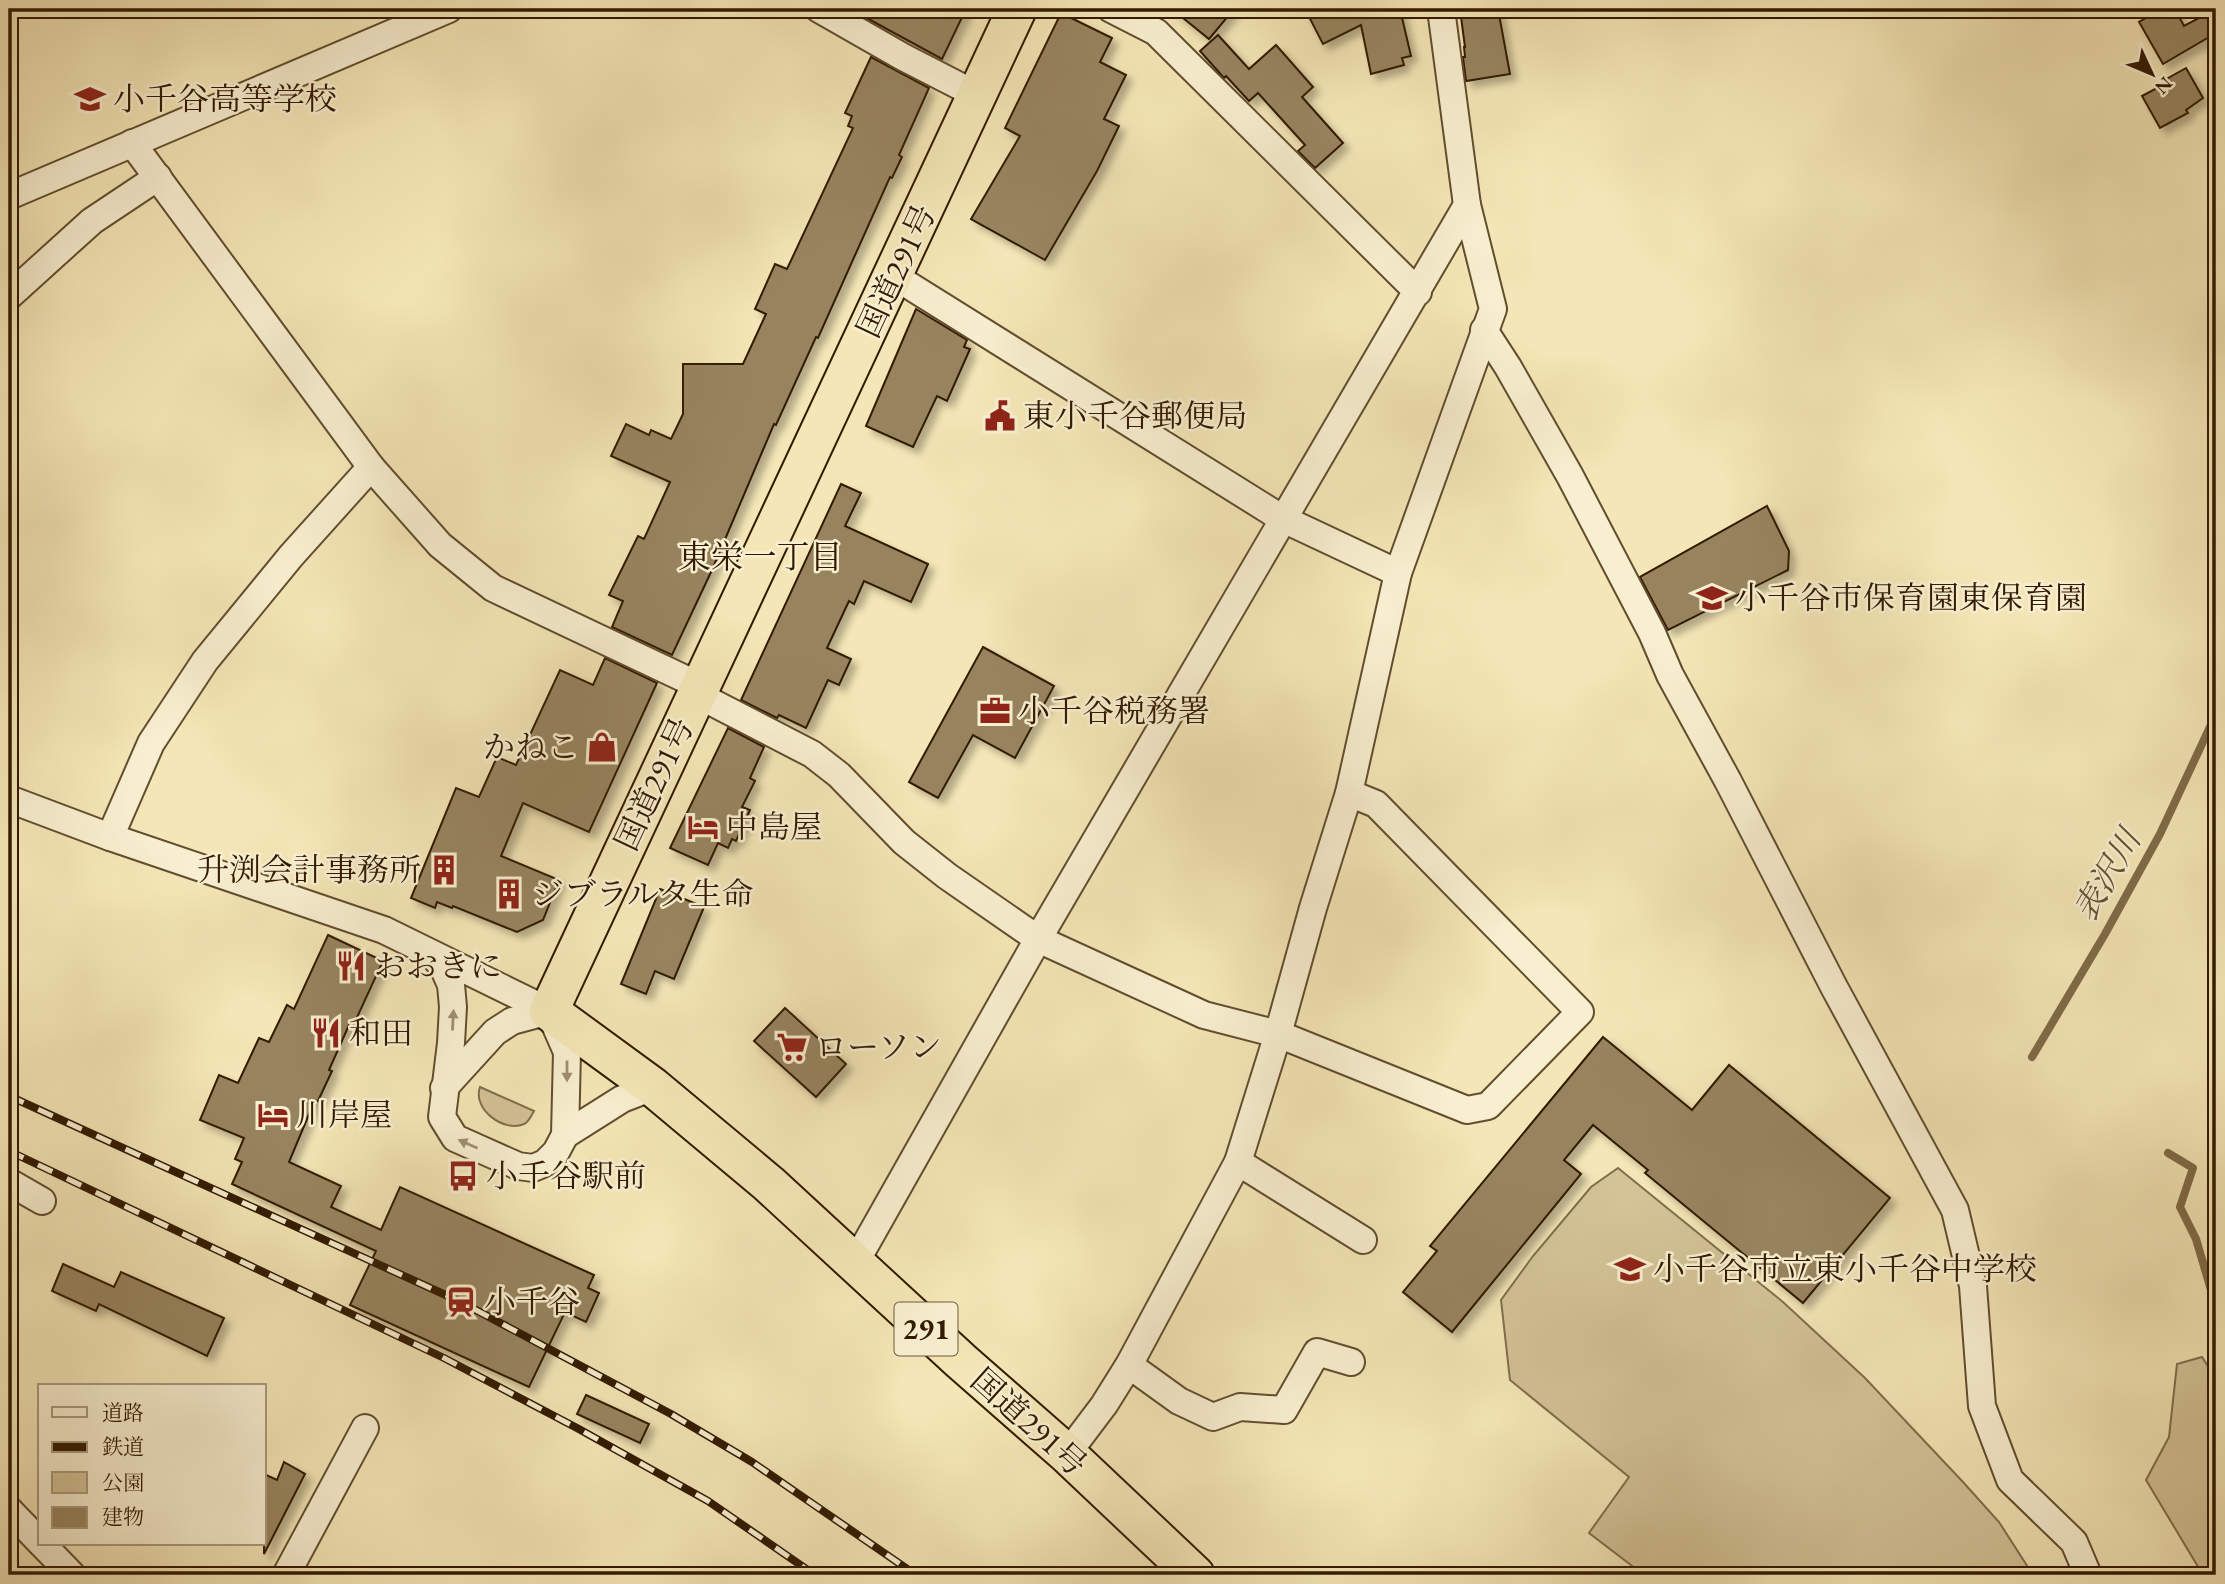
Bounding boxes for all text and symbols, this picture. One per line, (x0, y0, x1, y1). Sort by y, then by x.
north arrow (2116, 38, 2186, 108)
text: N (2149, 71, 2178, 100)
place label: 小千谷高等学校 (113, 78, 337, 120)
school or university icon: 小千谷高等学校 (73, 82, 107, 116)
street label: 国道291号 (847, 198, 945, 344)
place label: 東小千谷郵便局 (1023, 395, 1247, 437)
public building icon: 東小千谷郵便局 (983, 399, 1017, 433)
district label: 東栄一丁目 (678, 535, 843, 578)
place label: 小千谷市保育園東保育園 (1735, 577, 2087, 619)
school or university icon: 小千谷市保育園東保育園 (1695, 581, 1729, 615)
place label: 小千谷税務署 (1018, 690, 1210, 732)
office icon: 小千谷税務署 (978, 694, 1012, 728)
street label: 国道291号 (605, 711, 703, 857)
place label: かねこ (483, 726, 579, 768)
shop icon: かねこ (585, 730, 619, 764)
place label: 中島屋 (726, 806, 822, 848)
hotel icon: 中島屋 (686, 810, 720, 844)
water label: 表沢川 (2063, 819, 2151, 929)
place label: 升渕会計事務所 (197, 849, 421, 891)
building icon: 升渕会計事務所 (427, 853, 461, 887)
place label: ジブラルタ生命 (532, 873, 754, 915)
building icon: ジブラルタ生命 (492, 877, 526, 911)
place label: おおきに (374, 945, 502, 987)
restaurant icon: おおきに (334, 949, 368, 983)
one-way arrow (447, 1009, 458, 1031)
place label: 和田 (349, 1012, 413, 1054)
restaurant icon: 和田 (309, 1016, 343, 1050)
place label: ローソン (815, 1026, 942, 1068)
supermarket icon: ローソン (775, 1030, 809, 1064)
one-way arrow (561, 1060, 573, 1082)
place label: 川岸屋 (296, 1094, 392, 1136)
hotel icon: 川岸屋 (256, 1098, 290, 1132)
one-way arrow (458, 1138, 479, 1149)
place label: 小千谷駅前 (486, 1155, 646, 1197)
bus stop icon: 小千谷駅前 (446, 1159, 480, 1193)
place label: 小千谷市立東小千谷中学校 (1653, 1248, 2037, 1290)
school or university icon: 小千谷市立東小千谷中学校 (1613, 1252, 1647, 1286)
place label: 小千谷 (484, 1281, 580, 1323)
station icon: 小千谷 (444, 1285, 478, 1319)
road number: 291 (894, 1302, 958, 1356)
street label: 国道291号 (962, 1359, 1096, 1485)
legend (38, 1384, 266, 1546)
text: 道路 (102, 1399, 144, 1426)
text: 鉄道 (102, 1433, 144, 1460)
text: 公園 (102, 1469, 144, 1496)
text: 建物 (102, 1503, 144, 1530)

